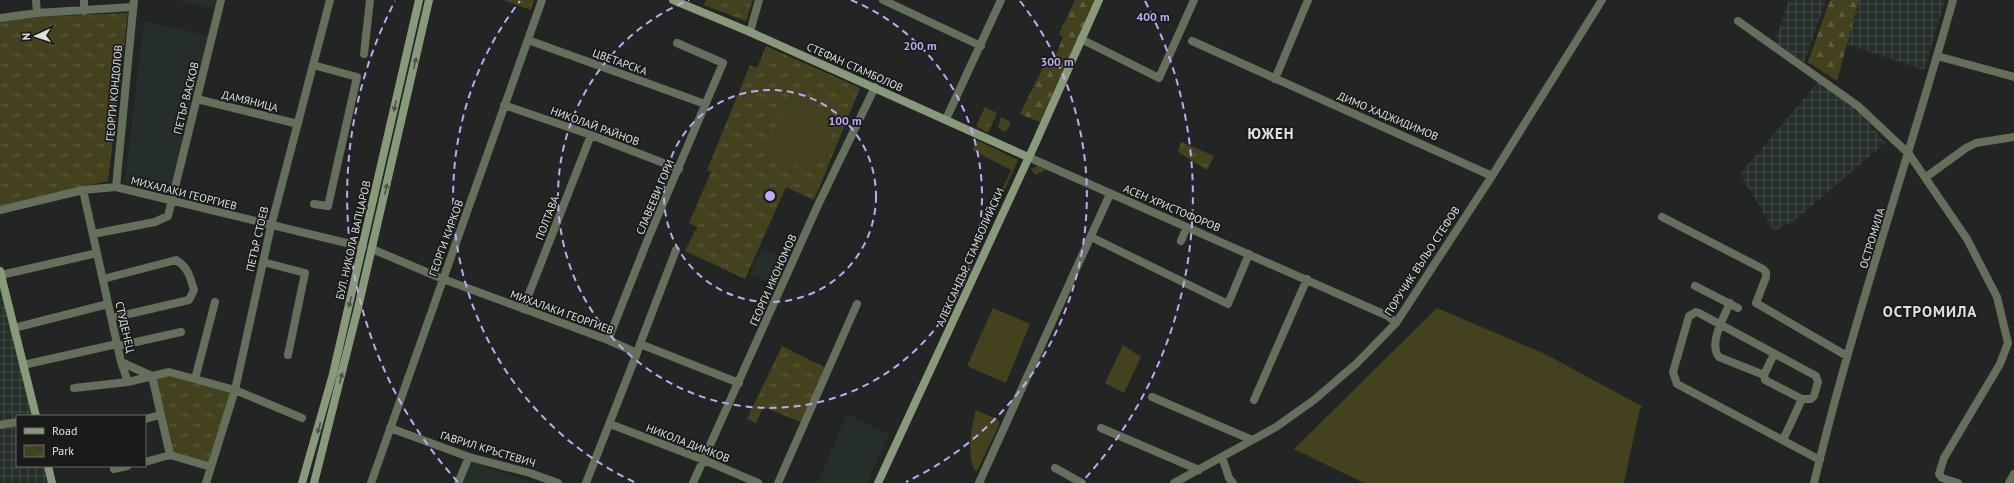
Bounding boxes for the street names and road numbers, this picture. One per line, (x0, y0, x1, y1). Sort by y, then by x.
street label: СТЕФАН СТАМБОЛОВ (805, 39, 905, 95)
street label: ГЕОРГИ КОНДОЛОВ (103, 44, 125, 142)
street label: ЦВЕТАРСКА (591, 46, 650, 79)
street label: ПЕТЪР ВАСКОВ (170, 60, 202, 136)
street label: ДАМЯНИЦА (220, 87, 280, 115)
street label: ДИМО ХАДЖИДИМОВ (1336, 88, 1440, 144)
street label: НИКОЛАЙ РАЙНОВ (549, 103, 641, 149)
street label: СЛАВЕЕВИ ГОРИ (633, 157, 677, 237)
street label: МИХАЛАКИ ГЕОРГИЕВ (130, 173, 238, 213)
street label: БУЛ. НИКОЛА ВАПЦАРОВ (332, 179, 374, 301)
street label: АСЕН ХРИСТОФОРОВ (1121, 181, 1223, 235)
street label: АЛЕКСАНДЪР СТАМБОЛИЙСКИ (933, 185, 1007, 329)
street label: ПОЛТАВА (532, 193, 562, 242)
street label: ГЕОРГИ КИРКОВ (426, 198, 466, 278)
street label: ПОРУЧИК ВЪЛЬО СТЕФОВ (1381, 204, 1463, 318)
street label: ПЕТЪР СТОЕВ (243, 205, 271, 273)
street label: ОСТРОМИЛА (1856, 205, 1888, 270)
street label: ГЕОРГИ ИКОНОМОВ (747, 232, 799, 328)
street label: МИХАЛАКИ ГЕОРГИЕВ (509, 287, 615, 337)
street label: СТУДЕНЕЦ (112, 300, 138, 354)
street label: НИКОЛА ДИМКОВ (644, 421, 732, 465)
street label: ГАВРИЛ КРЪСТЕВИЧ (439, 428, 537, 470)

